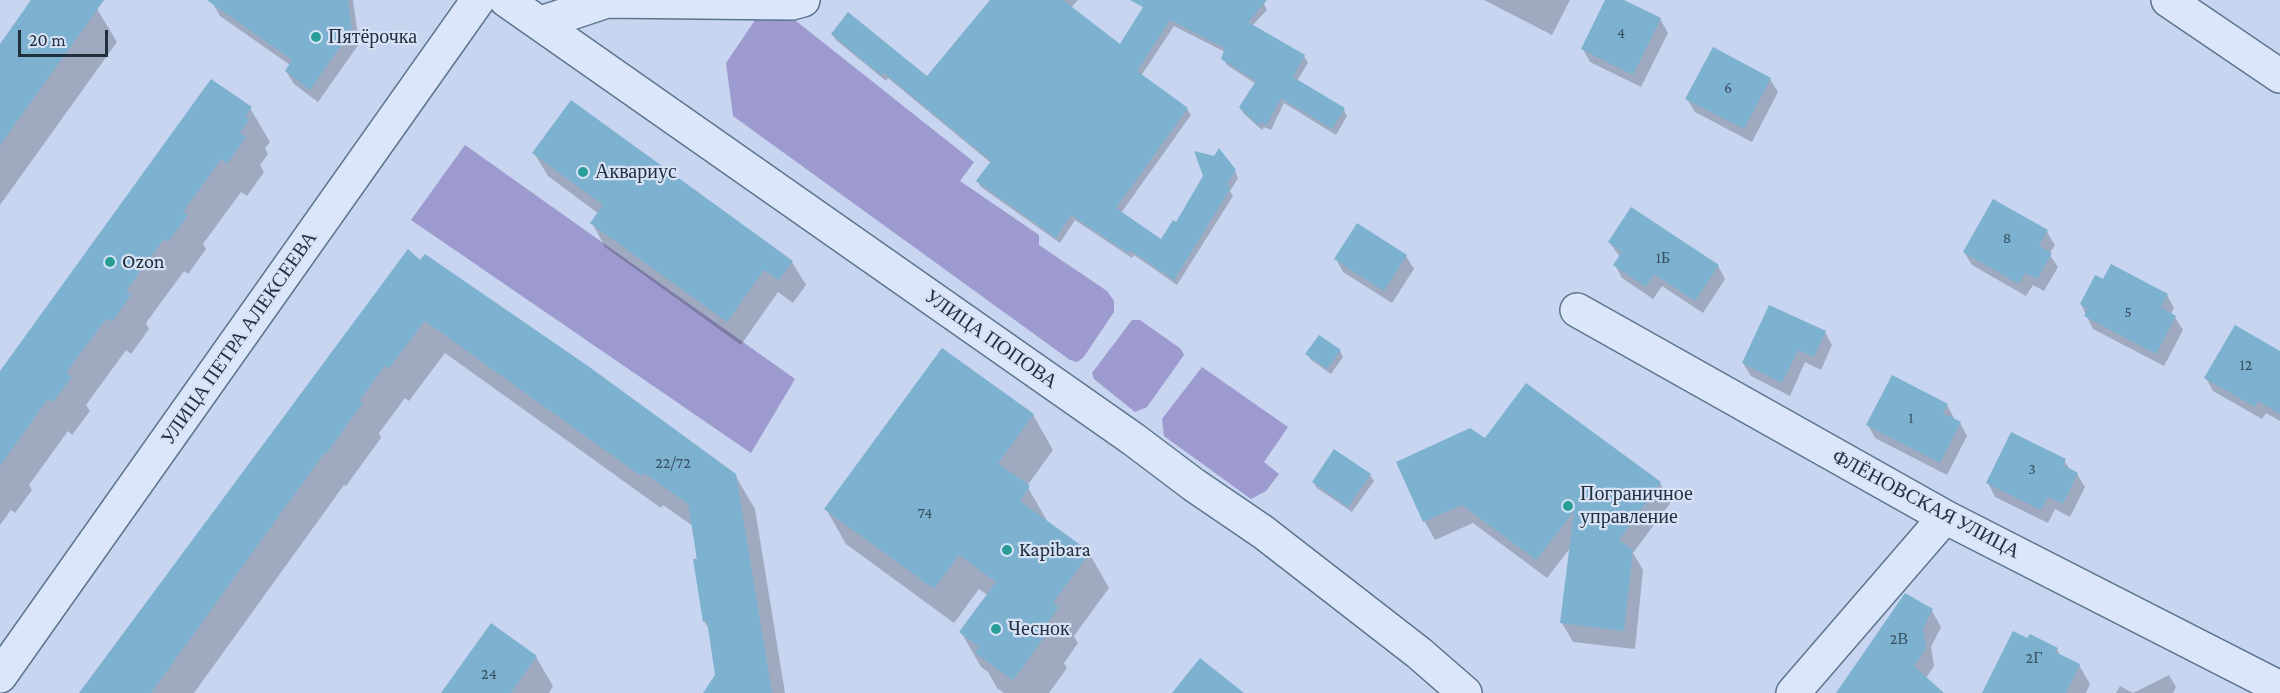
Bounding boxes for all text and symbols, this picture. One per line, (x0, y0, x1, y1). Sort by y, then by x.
scale bar (21, 18, 111, 56)
house number: 4 (1617, 23, 1625, 43)
place label: Пятёрочка (328, 25, 417, 49)
text: 20 m (29, 30, 66, 50)
marker: Пятёрочка (309, 30, 323, 44)
house number: 6 (1724, 78, 1732, 98)
place label: Аквариус (595, 160, 677, 184)
marker: Аквариус (576, 165, 590, 179)
street label: УЛИЦА ПЕТРА АЛЕКСЕЕВА (156, 226, 322, 450)
house number: 8 (2003, 228, 2011, 248)
house number: 1Б (1656, 248, 1670, 268)
place label: Ozon (122, 250, 165, 274)
marker: Ozon (103, 255, 117, 269)
street label: УЛИЦА ПОПОВА (920, 284, 1062, 394)
house number: 5 (2124, 302, 2132, 322)
house number: 12 (2240, 355, 2252, 375)
house number: 1 (1908, 408, 1914, 428)
street label: ФЛЁНОВСКАЯ УЛИЦА (1828, 444, 2024, 564)
house number: 22/72 (655, 453, 691, 473)
house number: 3 (2028, 459, 2036, 479)
place label: Пограничное управление (1580, 482, 1693, 529)
marker: Пограничное управление (1561, 499, 1575, 513)
house number: 74 (917, 503, 933, 523)
place label: Kapibara (1019, 538, 1091, 562)
marker: Kapibara (1000, 543, 1014, 557)
place label: Чеснок (1008, 617, 1070, 641)
marker: Чеснок (989, 622, 1003, 636)
house number: 2В (1890, 629, 1908, 649)
house number: 2Г (2026, 648, 2042, 668)
house number: 24 (481, 664, 497, 684)

